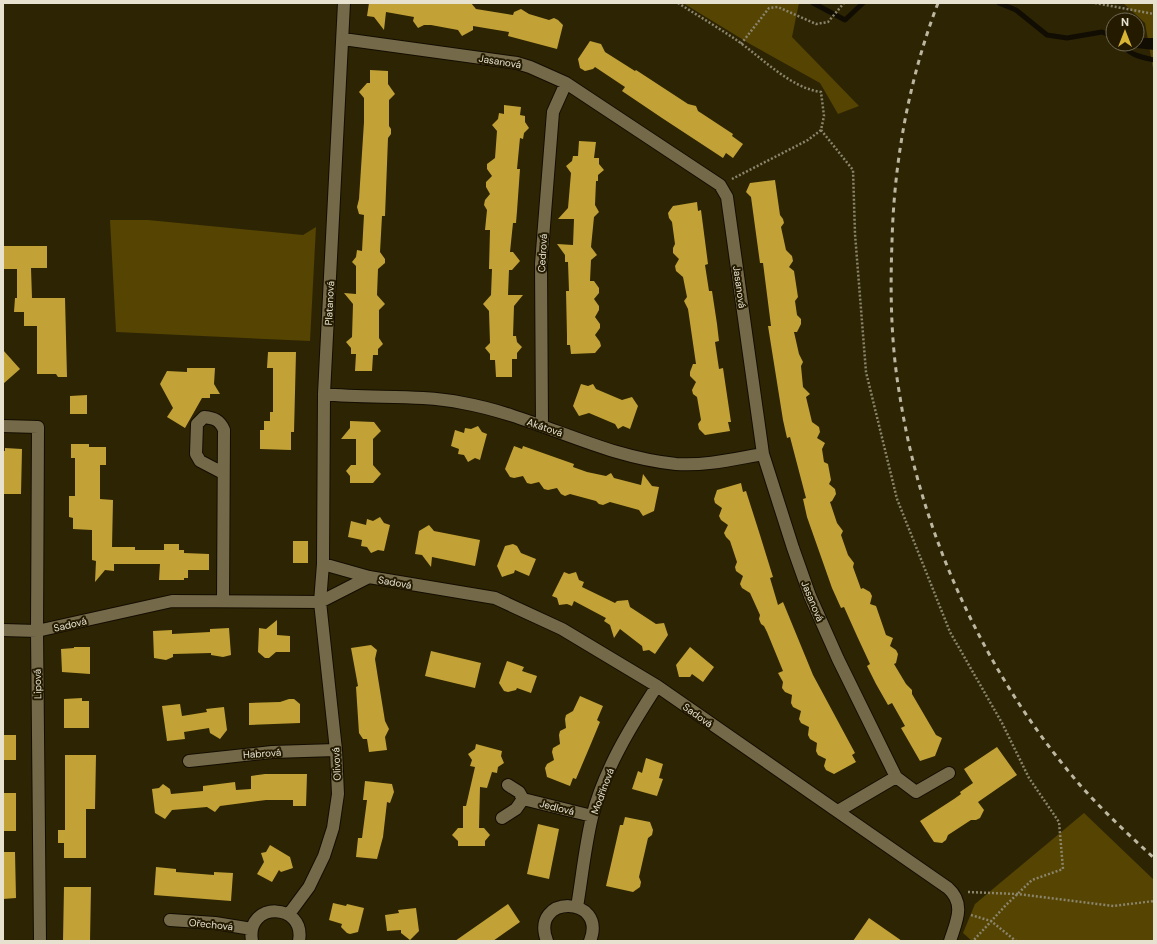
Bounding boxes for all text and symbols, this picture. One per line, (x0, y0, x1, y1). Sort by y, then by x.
north arrow (1105, 12, 1145, 52)
text: N (1121, 15, 1129, 29)
street label: Jasanová (478, 52, 522, 71)
street label: Cedrová (535, 233, 550, 273)
street label: Jasanová (730, 265, 749, 309)
street label: Platanová (322, 280, 337, 326)
street label: Akátová (525, 415, 564, 440)
street label: Sadová (377, 573, 413, 592)
street label: Jasanová (798, 579, 827, 623)
street label: Sadová (52, 614, 88, 635)
street label: Lipová (31, 669, 44, 699)
street label: Sadová (680, 700, 715, 730)
street label: Habrová (243, 746, 282, 761)
street label: Olivová (329, 747, 344, 781)
street label: Modřínová (588, 766, 617, 816)
street label: Jedlová (538, 797, 576, 818)
street label: Ořechová (188, 916, 234, 933)

